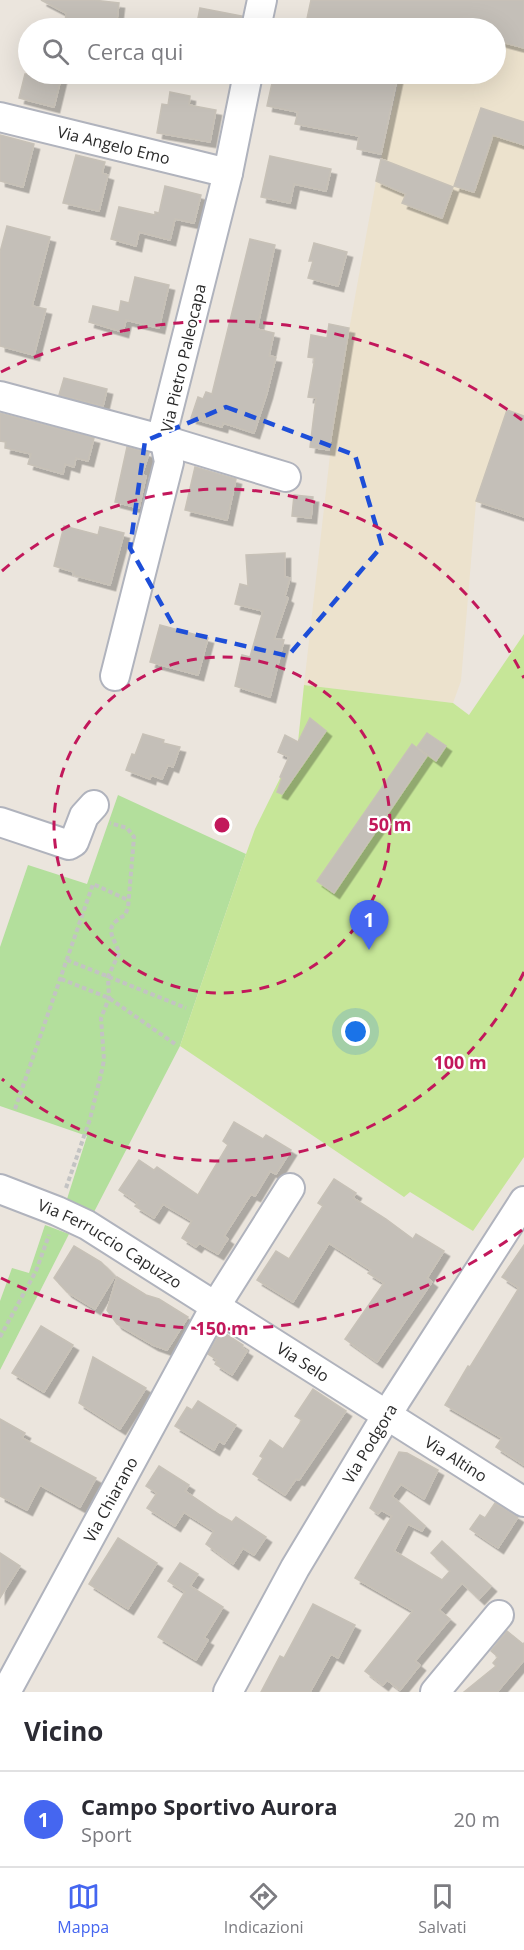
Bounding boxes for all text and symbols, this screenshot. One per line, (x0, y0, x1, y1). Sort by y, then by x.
search box (18, 18, 506, 84)
icon: search (39, 35, 72, 68)
text: Cerca qui (87, 36, 183, 66)
street label: Via Angelo Emo (55, 120, 172, 169)
street label: Via Pietro Paleocapa (155, 282, 211, 434)
text: 50 m (369, 812, 411, 836)
centre of rings (212, 815, 232, 835)
pin: 1 (350, 900, 388, 950)
your location (341, 1017, 370, 1046)
text: 100 m (433, 1050, 487, 1074)
street label: Via Ferruccio Capuzzo (35, 1194, 186, 1293)
text: 150 m (195, 1316, 249, 1340)
street label: Via Selo (273, 1337, 333, 1387)
street label: Via Podgora (337, 1400, 402, 1488)
street label: Via Altino (420, 1431, 491, 1487)
street label: Via Chiarano (78, 1453, 143, 1546)
text: Vicino (24, 1713, 103, 1749)
text: Campo Sportivo Aurora (81, 1791, 337, 1821)
text: 1 (38, 1806, 49, 1833)
text: 20 m (453, 1806, 500, 1833)
text: Sport (81, 1821, 132, 1848)
tab: Mappa (57, 1880, 109, 1938)
tab: Indicazioni (224, 1880, 304, 1938)
tab: Salvati (418, 1880, 467, 1938)

